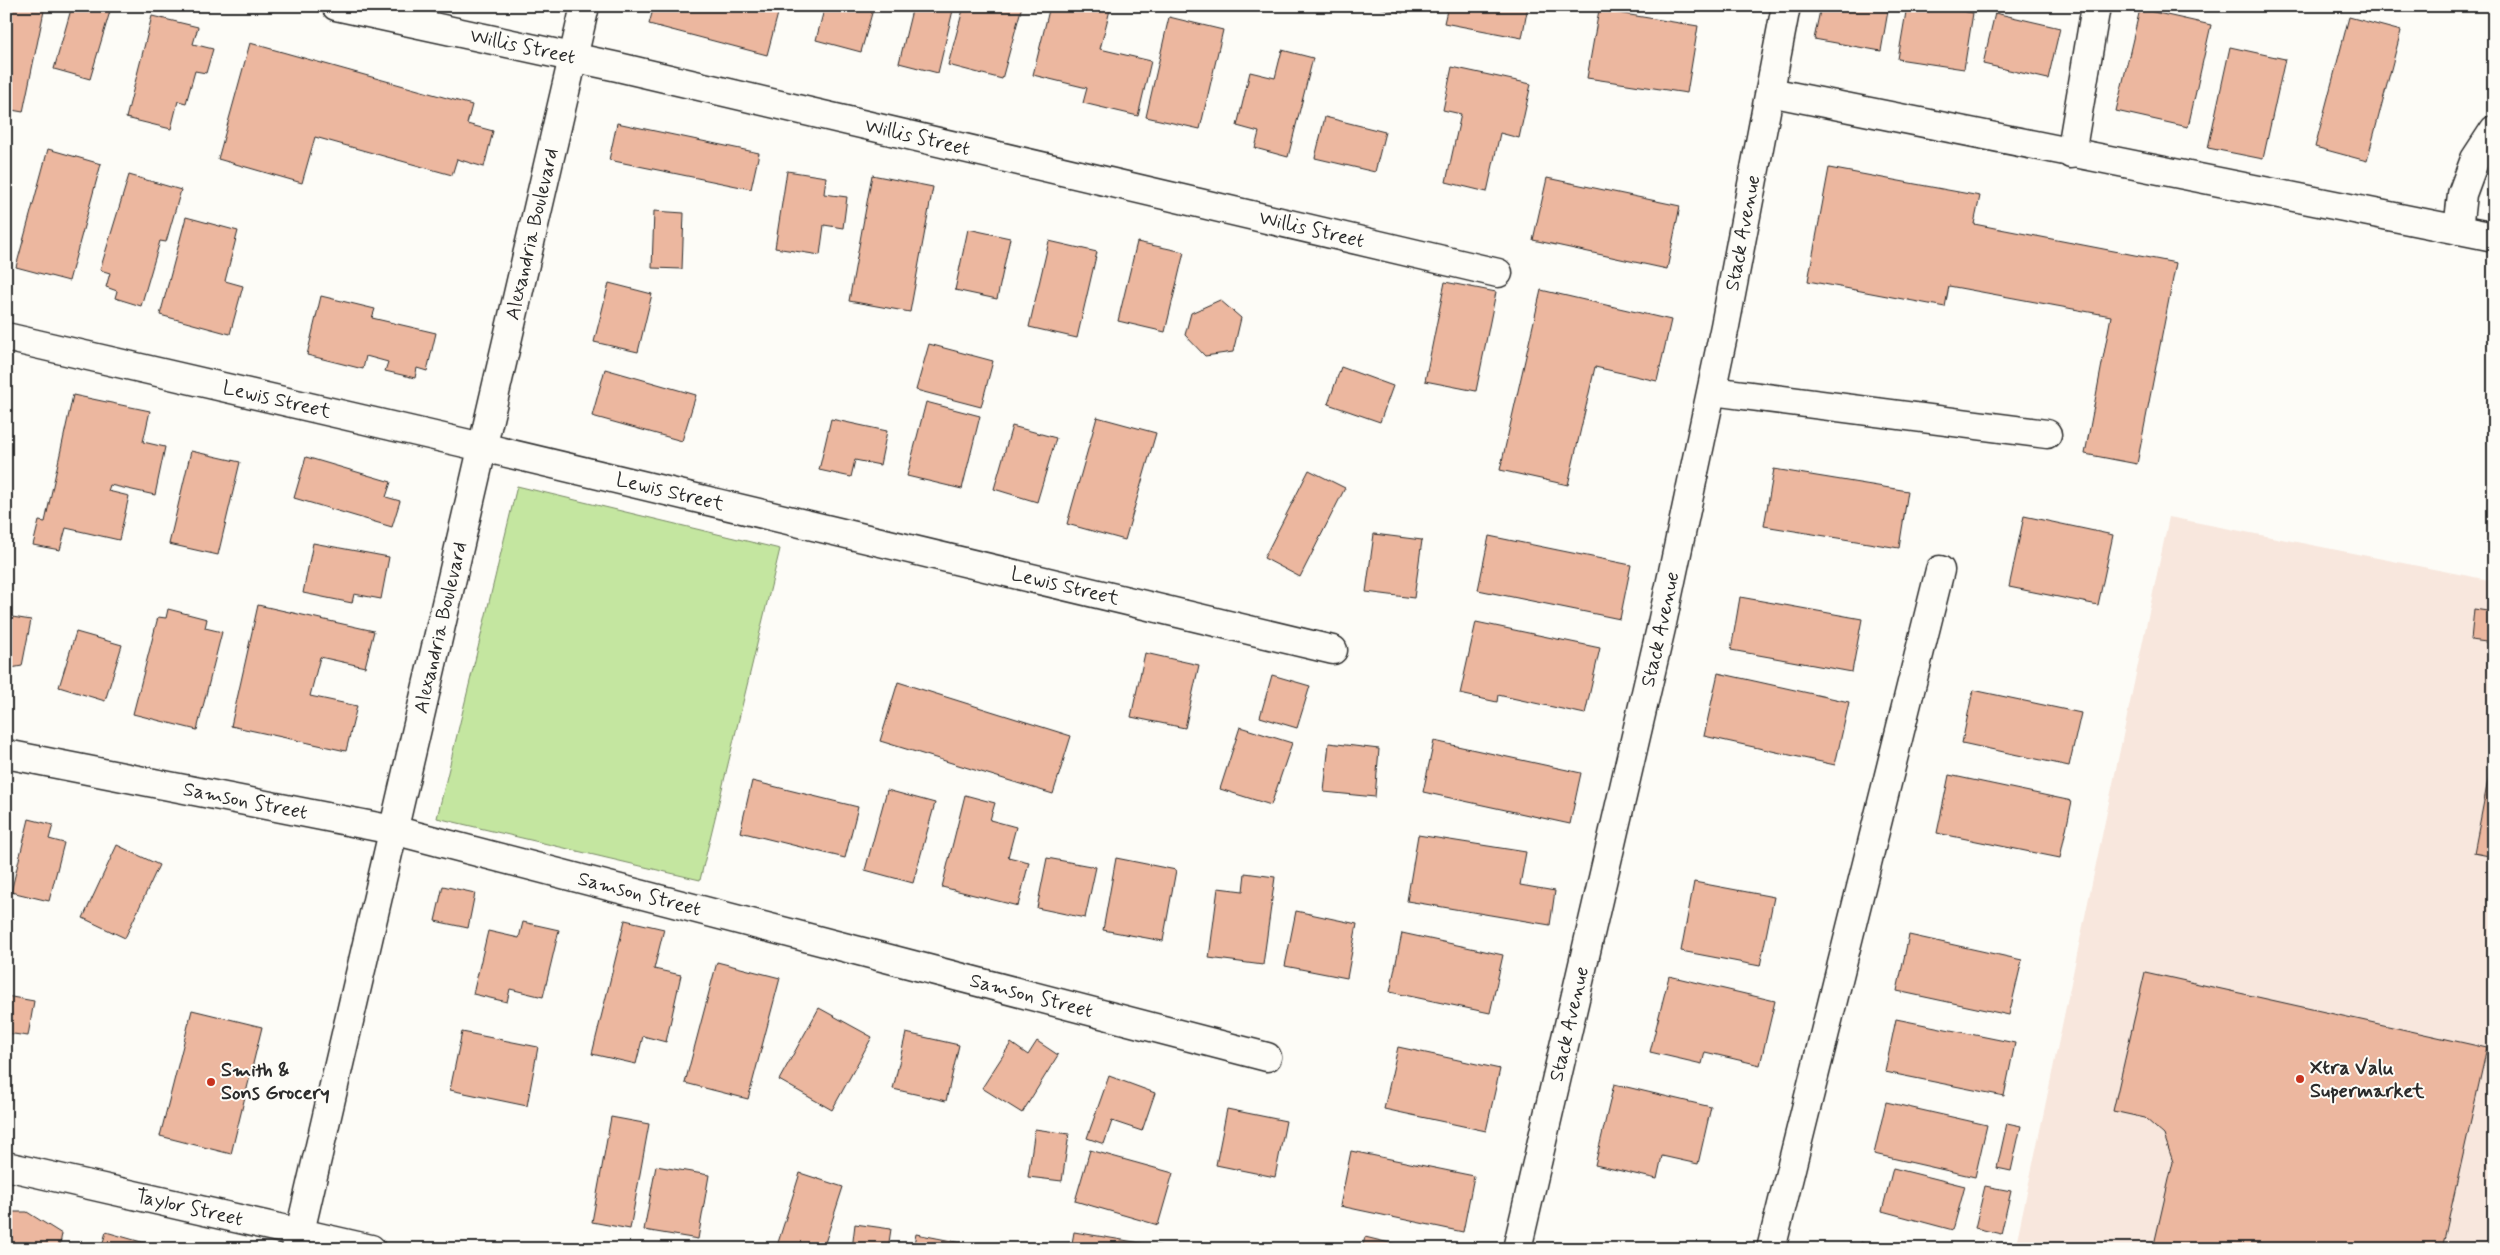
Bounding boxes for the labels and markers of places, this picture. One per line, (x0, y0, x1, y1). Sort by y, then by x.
place label: Xtra Valu Supermarket (2310, 1055, 2425, 1105)
place label: Smith & Sons Grocery (221, 1057, 330, 1107)
marker: Xtra Valu Supermarket (2294, 1073, 2306, 1085)
marker: Smith & Sons Grocery (205, 1076, 217, 1088)

